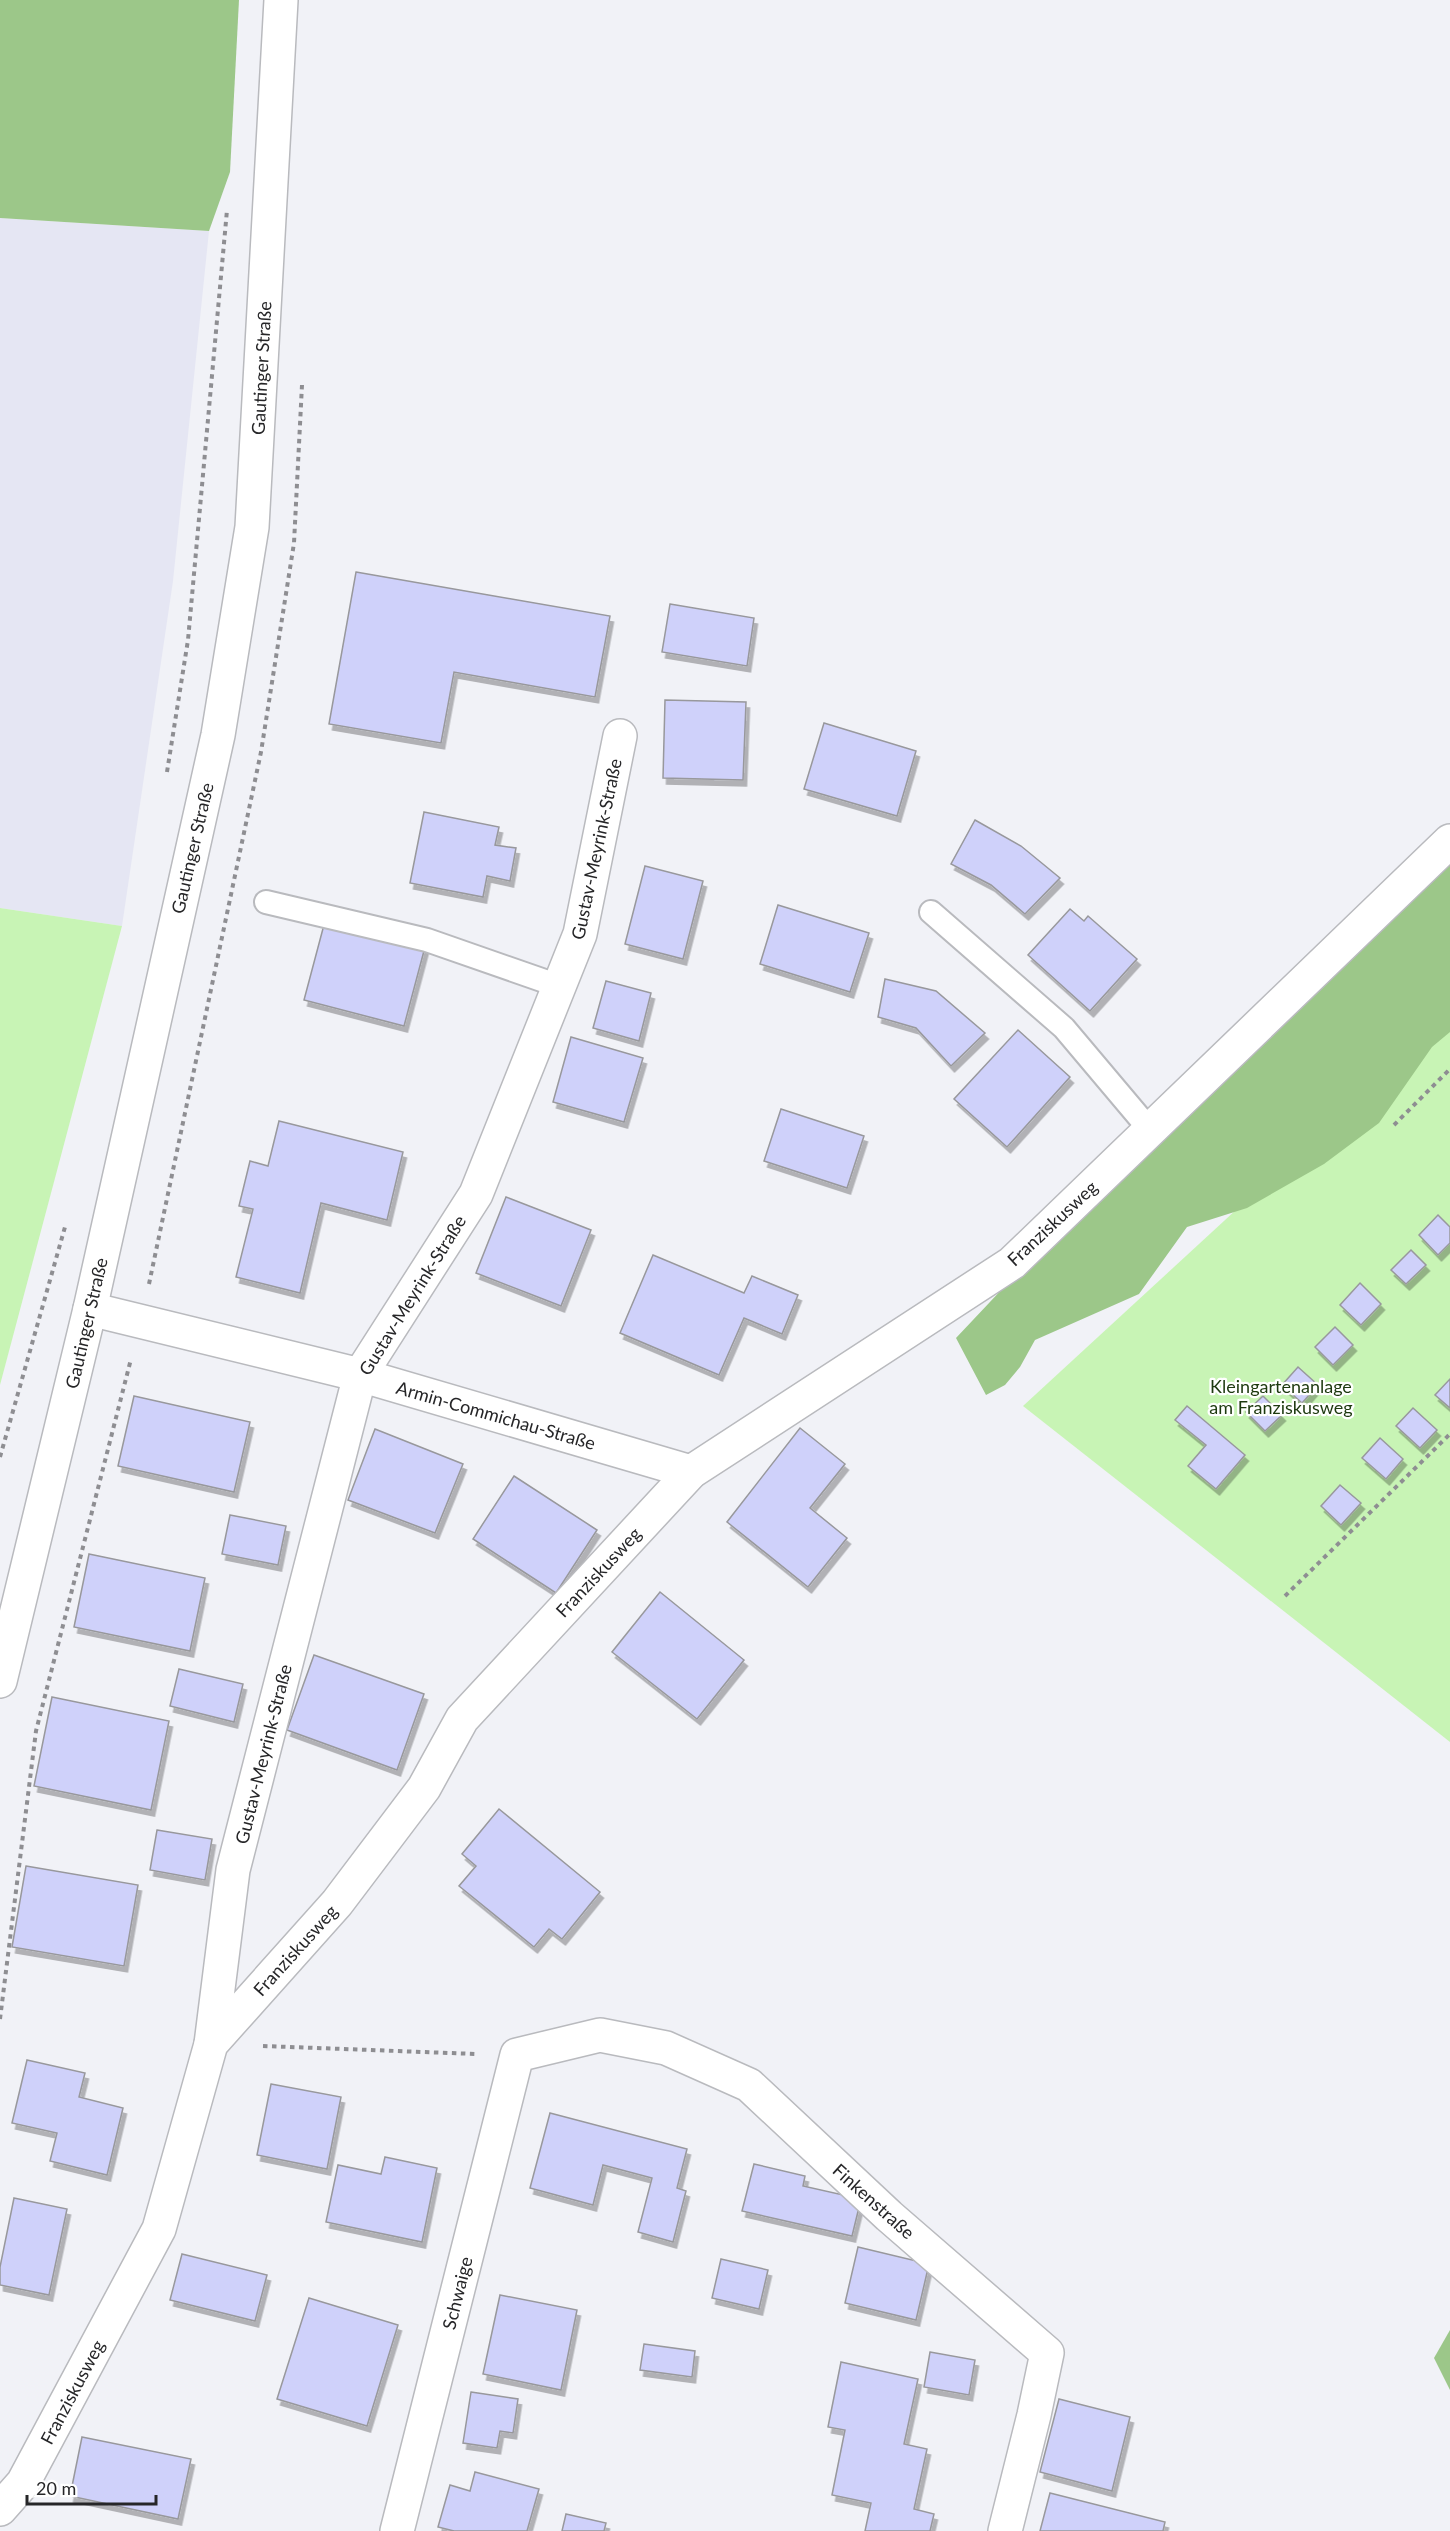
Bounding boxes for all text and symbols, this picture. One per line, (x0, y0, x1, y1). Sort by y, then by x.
street label: Gautinger Straße (247, 301, 275, 435)
street label: Gustav-Meyrink-Straße (566, 757, 626, 941)
street label: Gautinger Straße (166, 780, 218, 916)
street label: Franziskusweg (1002, 1176, 1102, 1270)
street label: Gustav-Meyrink-Straße (354, 1211, 470, 1379)
street label: Gautinger Straße (60, 1255, 112, 1391)
park label: Kleingartenanlage am Franziskusweg (1209, 1375, 1353, 1418)
street label: Armin-Commichau-Straße (394, 1376, 598, 1454)
street label: Franziskusweg (551, 1522, 645, 1622)
street label: Gustav-Meyrink-Straße (230, 1662, 296, 1846)
street label: Franziskusweg (248, 1900, 342, 2000)
street label: Finkenstraße (829, 2159, 919, 2243)
street label: Schwaige (437, 2254, 477, 2332)
street label: Franziskusweg (35, 2336, 109, 2448)
scale bar (27, 2468, 156, 2506)
text: 20 m (36, 2477, 76, 2499)

